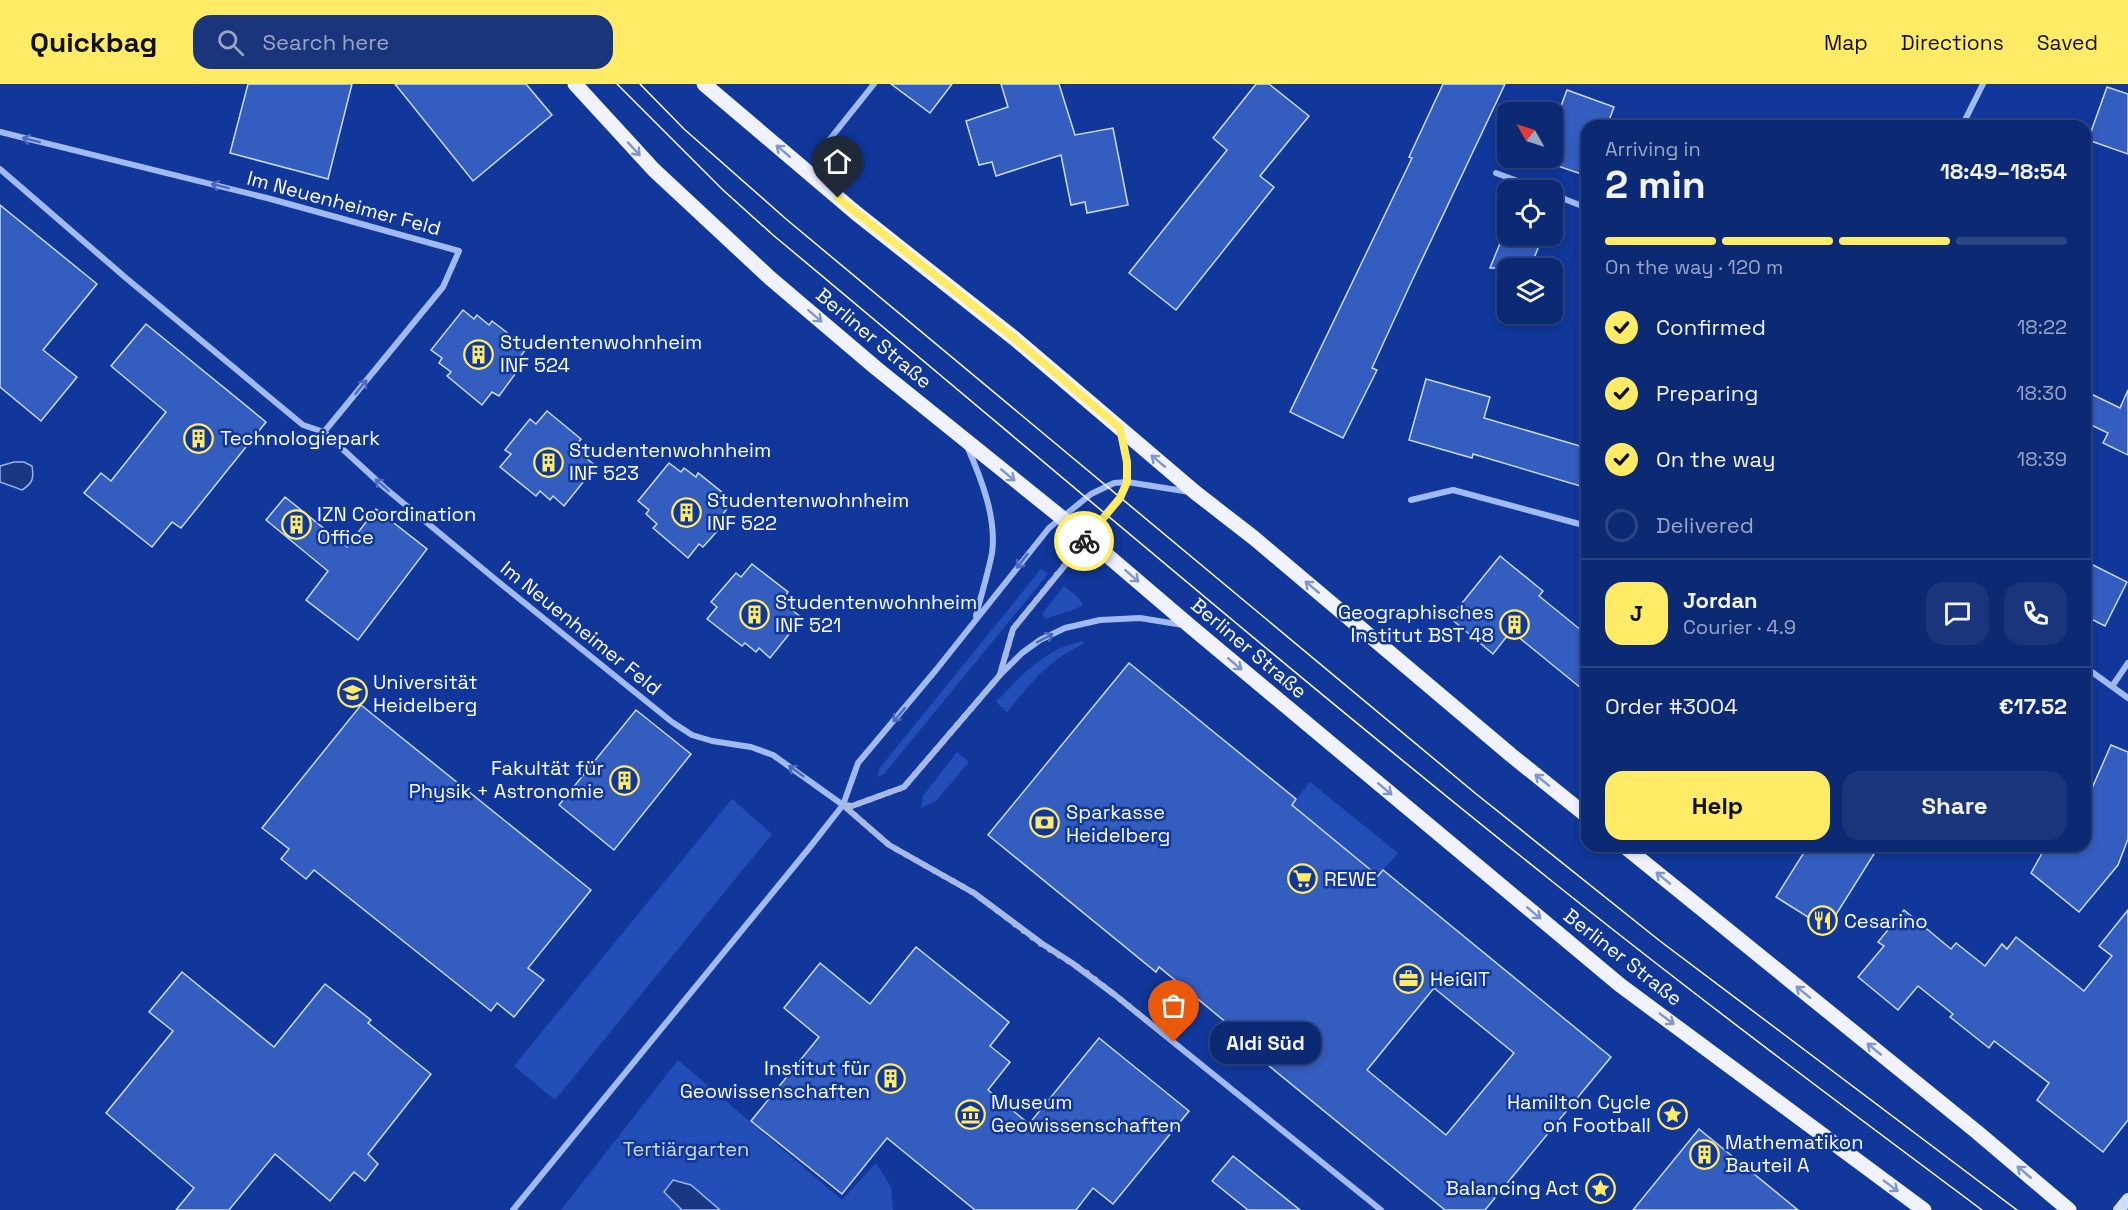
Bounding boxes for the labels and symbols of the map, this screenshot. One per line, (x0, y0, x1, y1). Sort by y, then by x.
north arrow (1497, 102, 1563, 168)
one-way arrow (22, 133, 41, 145)
pin (812, 136, 863, 198)
one-way arrow (627, 141, 641, 156)
one-way arrow (776, 144, 791, 158)
street label: Im Neuenheimer Feld (244, 165, 444, 241)
one-way arrow (211, 180, 230, 192)
street label: Berliner Straße (811, 282, 937, 394)
one-way arrow (807, 309, 822, 323)
place label: Studentenwohnheim INF 524 (500, 329, 702, 378)
building icon: Studentenwohnheim INF 524 (463, 338, 495, 370)
one-way arrow (354, 379, 367, 395)
building icon: Technologiepark (183, 422, 215, 454)
place label: Technologiepark (220, 425, 380, 451)
place label: Studentenwohnheim INF 523 (569, 437, 771, 486)
building icon: Studentenwohnheim INF 523 (532, 446, 564, 478)
one-way arrow (1151, 454, 1166, 468)
one-way arrow (1000, 468, 1015, 482)
one-way arrow (375, 478, 390, 492)
place label: Studentenwohnheim INF 522 (707, 487, 909, 536)
building icon: Studentenwohnheim INF 522 (670, 496, 702, 528)
place label: IZN Coordination Office (317, 501, 476, 550)
building icon: IZN Coordination Office (280, 509, 312, 541)
courier (1054, 511, 1114, 571)
one-way arrow (1015, 552, 1028, 568)
street label: Im Neuenheimer Feld (495, 555, 667, 701)
one-way arrow (1124, 569, 1139, 583)
one-way arrow (1304, 580, 1320, 593)
place label: Studentenwohnheim INF 521 (775, 589, 977, 638)
street label: Berliner Straße (1186, 592, 1312, 704)
building icon: Studentenwohnheim INF 521 (738, 598, 770, 630)
place label: Geographisches Institut BST 48 (1338, 599, 1494, 648)
building icon: Geographisches Institut BST 48 (1499, 608, 1531, 640)
one-way arrow (1036, 632, 1053, 644)
one-way arrow (1227, 657, 1242, 671)
place label: Universität Heidelberg (373, 669, 478, 718)
school or university icon: Universität Heidelberg (336, 677, 368, 709)
one-way arrow (892, 707, 905, 723)
place label: Fakultät für Physik + Astronomie (409, 755, 604, 804)
building icon: Fakultät für Physik + Astronomie (609, 764, 641, 796)
one-way arrow (788, 764, 804, 777)
one-way arrow (1534, 773, 1550, 786)
one-way arrow (1376, 782, 1392, 795)
place label: Sparkasse Heidelberg (1066, 799, 1170, 848)
bank icon: Sparkasse Heidelberg (1029, 807, 1061, 839)
supermarket icon: REWE (1287, 863, 1319, 895)
place label: REWE (1324, 866, 1377, 892)
one-way arrow (1655, 871, 1671, 884)
street label: Berliner Straße (1558, 903, 1688, 1011)
restaurant icon: Cesarino (1807, 905, 1839, 937)
one-way arrow (1526, 907, 1542, 920)
place label: Cesarino (1844, 908, 1928, 934)
office icon: HeiGIT (1393, 963, 1425, 995)
place label: HeiGIT (1430, 966, 1490, 992)
pin (1148, 980, 1199, 1042)
one-way arrow (1795, 986, 1811, 999)
one-way arrow (1659, 1013, 1675, 1026)
callout: Aldi Süd (1210, 1021, 1321, 1063)
one-way arrow (1866, 1042, 1882, 1055)
place label: Institut für Geowissenschaften (680, 1055, 870, 1104)
building icon: Institut für Geowissenschaften (875, 1063, 907, 1095)
place label: Museum Geowissenschaften (991, 1089, 1181, 1138)
place label: Hamilton Cycle on Football (1507, 1089, 1651, 1138)
museum icon: Museum Geowissenschaften (954, 1098, 986, 1130)
place icon: Hamilton Cycle on Football (1656, 1098, 1688, 1130)
place label: Mathematikon Bauteil A (1725, 1129, 1863, 1178)
park label: Tertiärgarten (623, 1136, 749, 1162)
building icon: Mathematikon Bauteil A (1688, 1138, 1720, 1170)
one-way arrow (2017, 1165, 2032, 1179)
place icon: Balancing Act (1584, 1172, 1616, 1204)
place label: Balancing Act (1445, 1175, 1579, 1201)
one-way arrow (1883, 1179, 1899, 1192)

